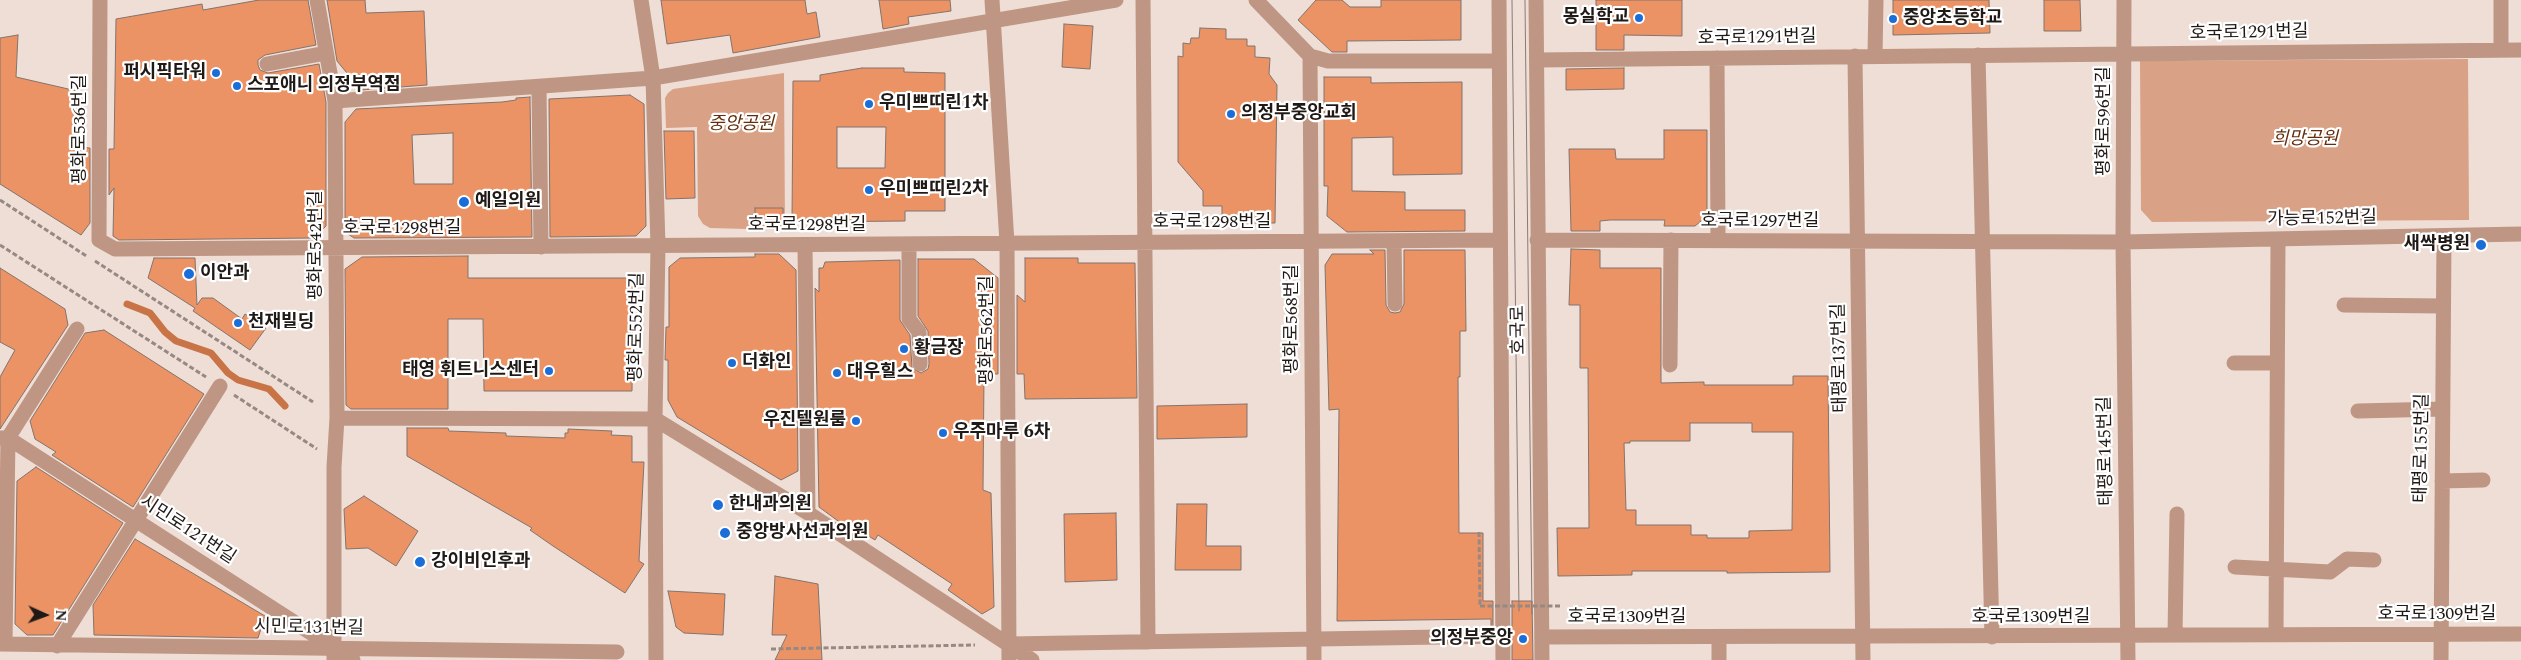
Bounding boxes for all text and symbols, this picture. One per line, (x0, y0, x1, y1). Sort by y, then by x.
place label: 몽실학교 (1563, 7, 1629, 29)
place label: 중앙초등학교 (1903, 8, 2002, 30)
marker: 몽실학교 (1633, 12, 1645, 24)
marker: 중앙초등학교 (1887, 13, 1899, 25)
street label: 호국로1291번길 (2189, 22, 2309, 46)
street label: 호국로1291번길 (1697, 27, 1817, 51)
place label: 퍼시픽타워 (123, 62, 206, 84)
street label: 평화로596번길 (2094, 66, 2116, 176)
marker: 퍼시픽타워 (210, 67, 222, 79)
street label: 평화로536번길 (70, 74, 92, 184)
place label: 스포애니 의정부역점 (247, 75, 401, 97)
marker: 스포애니 의정부역점 (231, 80, 243, 92)
place label: 우미쁘띠린1차 (879, 93, 988, 115)
marker: 우미쁘띠린1차 (863, 98, 875, 110)
place label: 의정부중앙교회 (1241, 103, 1357, 125)
marker: 의정부중앙교회 (1225, 108, 1237, 120)
park label: 중앙공원 (708, 114, 774, 136)
park label: 희망공원 (2272, 129, 2338, 151)
place label: 우미쁘띠린2차 (879, 179, 988, 201)
marker: 우미쁘띠린2차 (863, 184, 875, 196)
street label: 평화로542번길 (306, 190, 328, 300)
place label: 예일의원 (475, 191, 541, 213)
marker: 예일의원 (457, 195, 471, 209)
street label: 가능로152번길 (2267, 208, 2377, 232)
street label: 호국로1297번길 (1701, 211, 1819, 233)
street label: 호국로1298번길 (1153, 212, 1271, 234)
street label: 호국로1298번길 (748, 215, 866, 237)
street label: 호국로1298번길 (343, 218, 461, 240)
place label: 새싹병원 (2404, 234, 2470, 256)
marker: 새싹병원 (2474, 238, 2488, 252)
place label: 이안과 (200, 263, 250, 285)
street label: 평화로568번길 (1282, 264, 1304, 374)
marker: 이안과 (182, 267, 196, 281)
street label: 평화로552번길 (626, 272, 650, 382)
street label: 평화로562번길 (977, 275, 999, 385)
street label: 태평로137번길 (1829, 303, 1853, 413)
street label: 호국로 (1509, 305, 1531, 355)
place label: 천재빌딩 (248, 312, 314, 334)
marker: 천재빌딩 (232, 317, 244, 329)
place label: 황금장 (914, 338, 964, 360)
marker: 황금장 (898, 343, 910, 355)
place label: 더화인 (742, 352, 792, 374)
marker: 더화인 (726, 357, 738, 369)
place label: 태영 휘트니스센터 (402, 360, 539, 382)
place label: 대우힐스 (847, 362, 913, 384)
marker: 태영 휘트니스센터 (543, 365, 555, 377)
marker: 대우힐스 (831, 367, 843, 379)
street label: 태평로155번길 (2411, 393, 2435, 503)
street label: 태평로145번길 (2095, 396, 2119, 506)
place label: 우진텔원룸 (763, 410, 846, 432)
marker: 우진텔원룸 (850, 415, 862, 427)
place label: 우주마루 6차 (953, 422, 1050, 444)
marker: 우주마루 6차 (937, 427, 949, 439)
street label: 시민로121번길 (135, 492, 239, 570)
place label: 한내과의원 (729, 494, 812, 516)
marker: 한내과의원 (711, 498, 725, 512)
place label: 중앙방사선과의원 (736, 522, 868, 544)
marker: 중앙방사선과의원 (718, 526, 732, 540)
place label: 강이비인후과 (431, 551, 530, 573)
marker: 강이비인후과 (413, 555, 427, 569)
north arrow (20, 590, 70, 640)
street label: 호국로1309번길 (2378, 604, 2496, 626)
street label: 호국로1309번길 (1568, 607, 1686, 629)
street label: 호국로1309번길 (1972, 607, 2090, 629)
text: N (50, 609, 71, 622)
street label: 시민로131번길 (254, 617, 364, 641)
place label: 의정부중앙 (1430, 628, 1513, 650)
marker: 의정부중앙 (1517, 633, 1529, 645)

